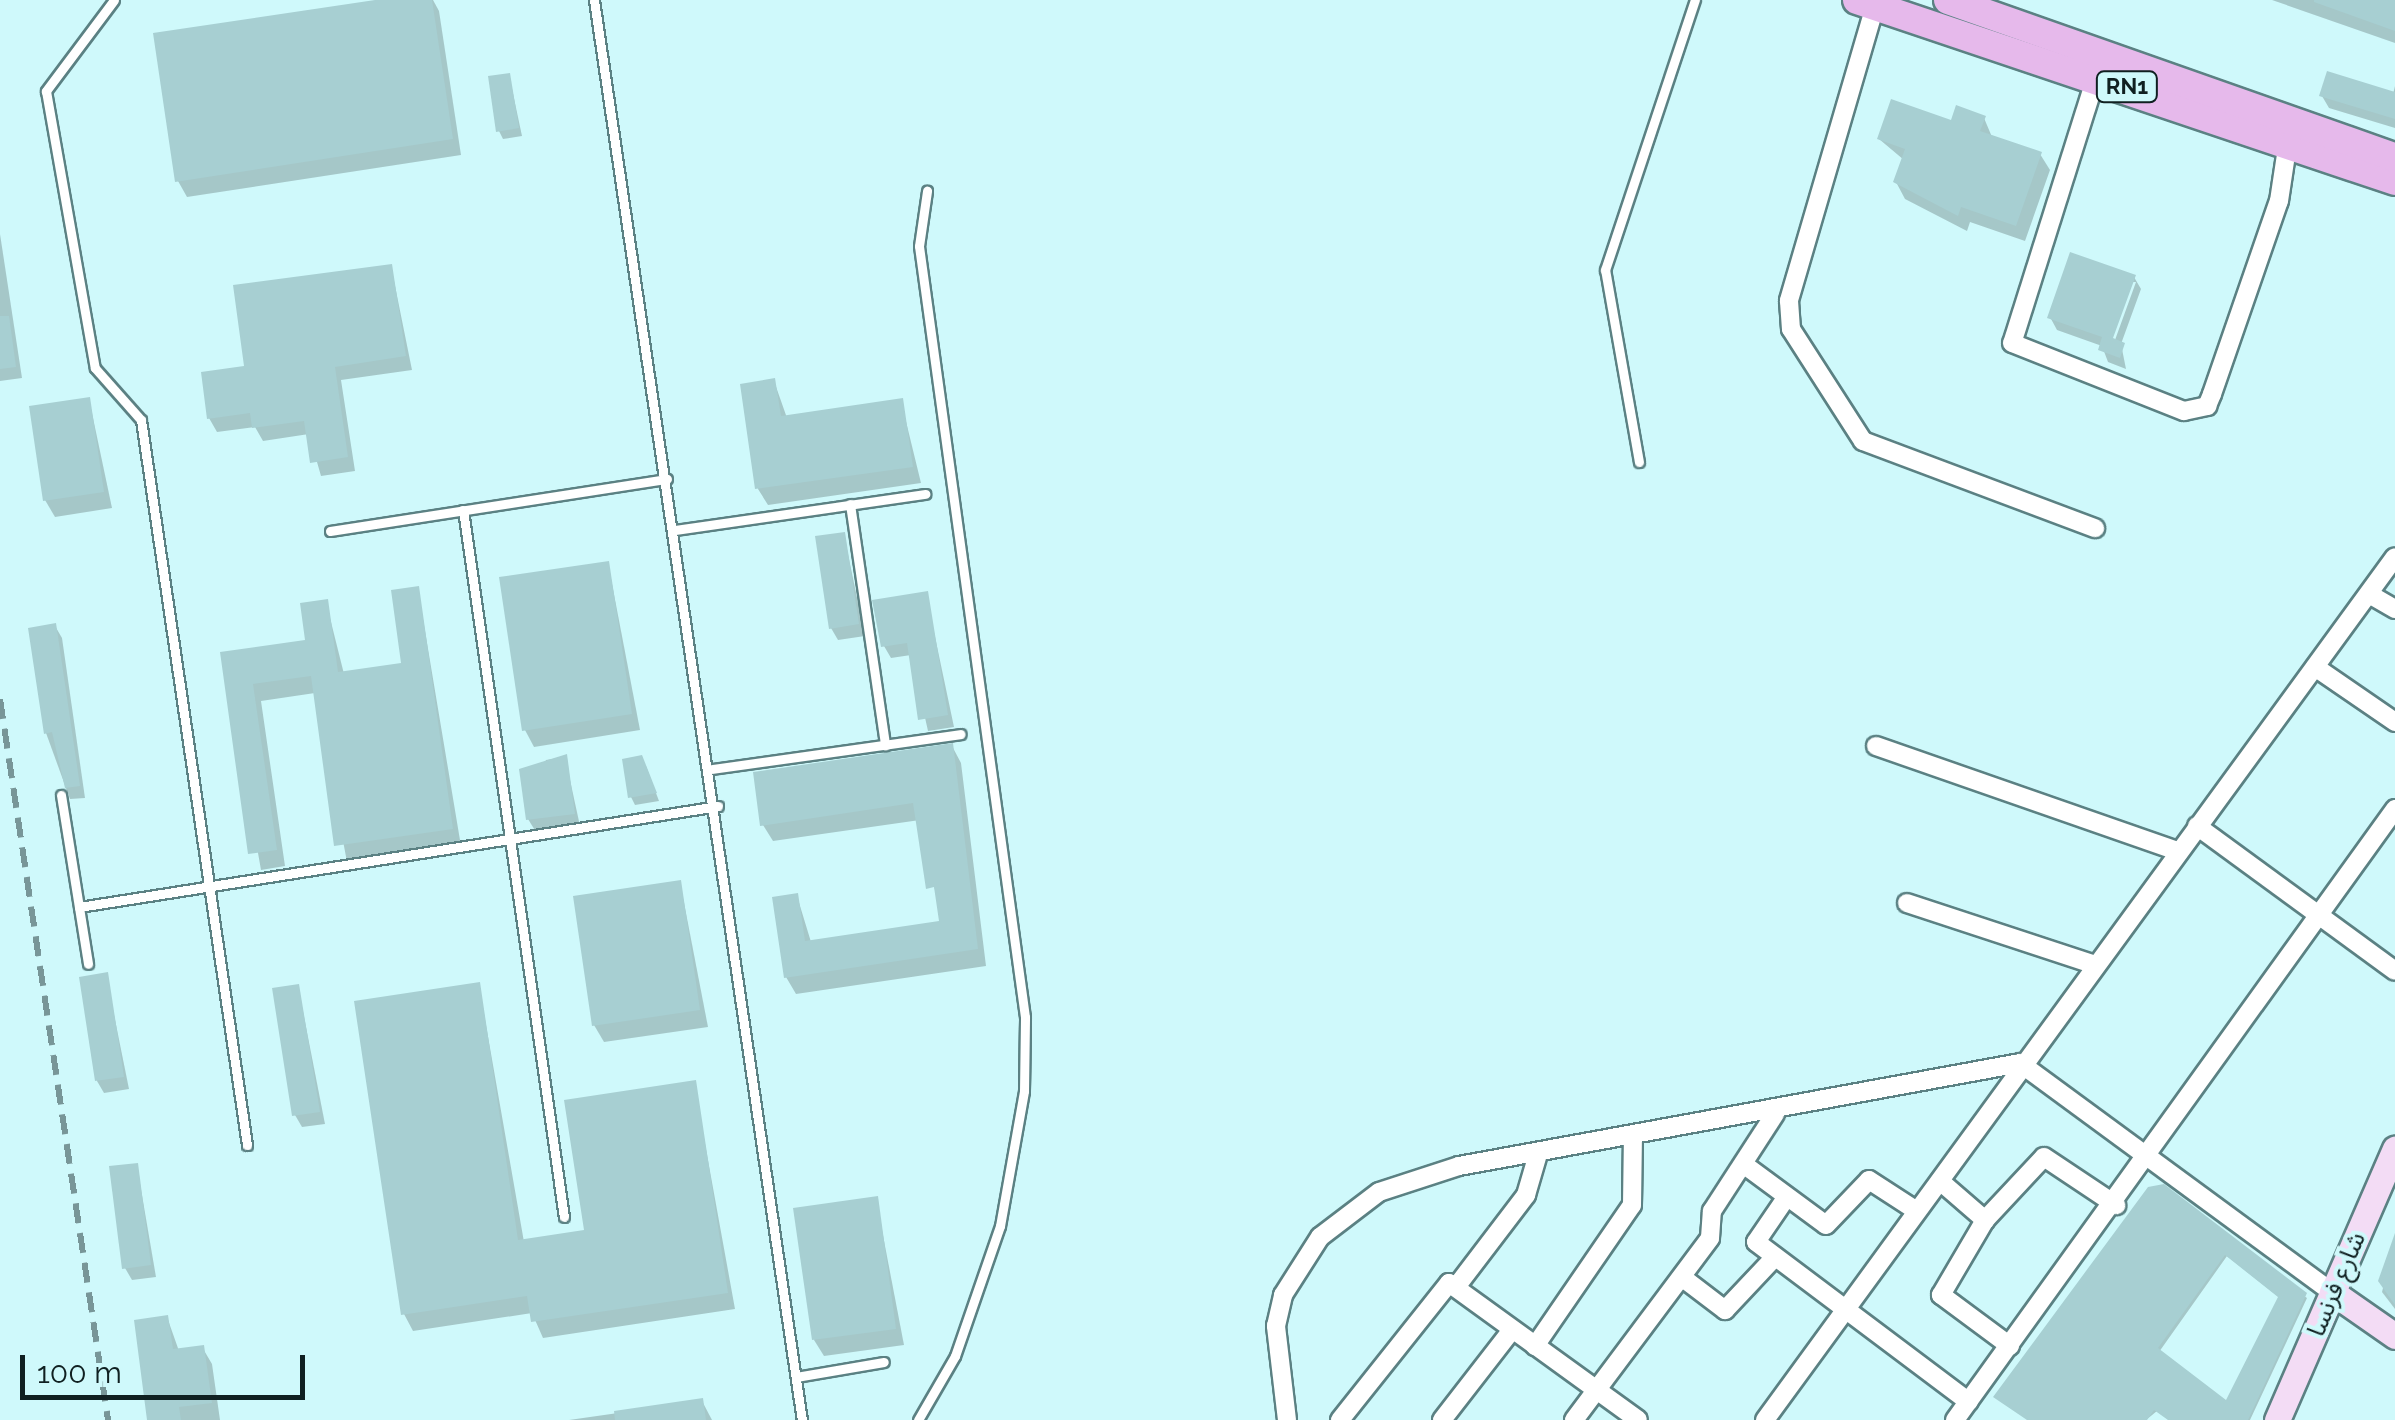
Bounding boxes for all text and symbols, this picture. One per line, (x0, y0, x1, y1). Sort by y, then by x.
road number: RN1 (2094, 70, 2160, 104)
street label: شارع فرنسا (2301, 1227, 2371, 1341)
scale bar (25, 1335, 310, 1397)
text: 100 m (37, 1355, 122, 1390)

